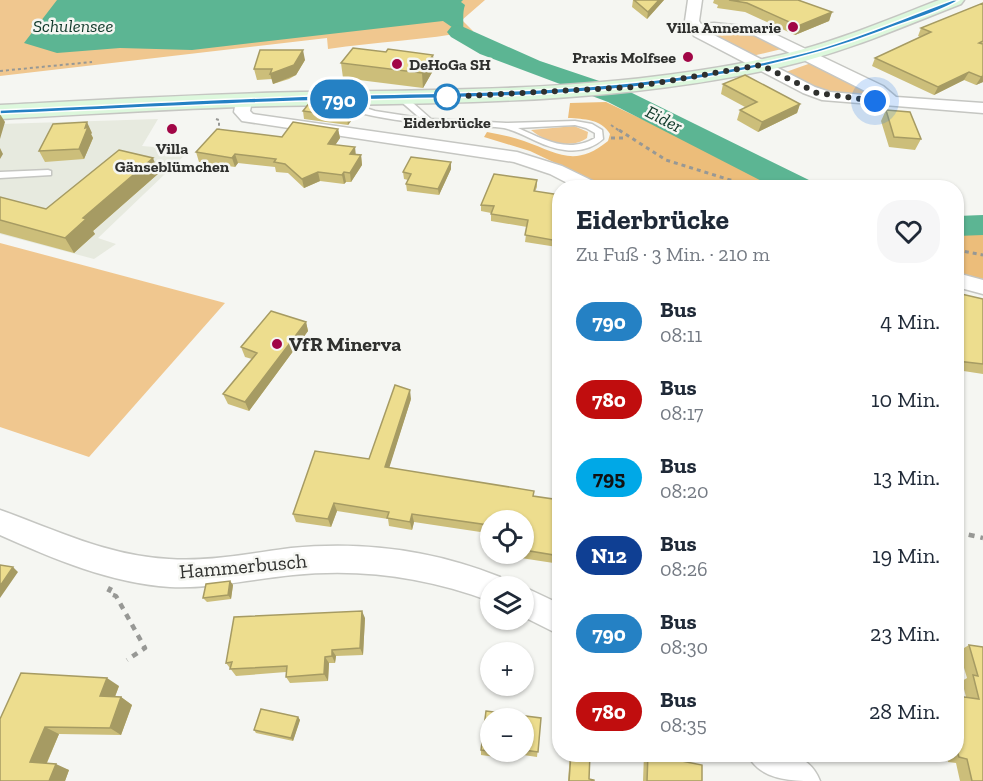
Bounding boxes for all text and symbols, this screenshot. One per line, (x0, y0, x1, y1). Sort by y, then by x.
water label: Schulensee (33, 15, 113, 37)
place label: Villa Annemarie (667, 18, 781, 37)
marker: Villa Annemarie (786, 20, 800, 34)
place label: Praxis Molfsee (572, 48, 676, 67)
marker: Praxis Molfsee (681, 50, 695, 64)
place label: DeHoGa SH (409, 55, 491, 74)
marker: DeHoGa SH (390, 57, 404, 71)
line badge: 790 (304, 80, 374, 118)
marker: Eiderbrücke (434, 84, 460, 110)
your location (860, 86, 890, 116)
text: 790 (322, 87, 356, 112)
water label: Eider (642, 101, 687, 138)
place label: Eiderbrücke (403, 113, 491, 132)
marker: Villa Gänseblümchen (165, 122, 179, 136)
place label: Villa Gänseblümchen (115, 139, 230, 176)
button: heart (877, 200, 940, 263)
text: Eiderbrücke (576, 203, 729, 236)
text: Zu Fuß · 3 Min. · 210 m (576, 242, 770, 266)
text: Bus (660, 296, 697, 323)
text: 4 Min. (880, 308, 940, 335)
text: 790 (592, 309, 626, 334)
text: 08:11 (660, 323, 702, 347)
place label: VfR Minerva (289, 332, 401, 356)
marker: VfR Minerva (270, 337, 284, 351)
text: Bus (660, 374, 697, 401)
text: 10 Min. (871, 386, 940, 413)
text: 780 (592, 387, 626, 412)
text: 08:17 (660, 401, 704, 425)
text: Bus (660, 452, 697, 479)
text: 13 Min. (873, 464, 940, 491)
text: 795 (593, 465, 625, 490)
text: 08:20 (660, 479, 709, 503)
map controls (480, 510, 534, 762)
button: locate (480, 510, 534, 564)
text: Bus (660, 530, 697, 557)
text: 19 Min. (872, 542, 940, 569)
text: N12 (591, 543, 627, 568)
street label: Hammerbusch (178, 548, 309, 584)
text: 08:26 (660, 557, 708, 581)
button: layers (480, 576, 534, 630)
text: Bus (660, 608, 697, 635)
text: 23 Min. (870, 620, 940, 647)
text: 790 (592, 621, 626, 646)
text: 08:30 (660, 635, 708, 659)
button: + (480, 642, 534, 696)
text: Bus (660, 686, 697, 713)
text: 28 Min. (869, 698, 940, 725)
text: 780 (592, 699, 626, 724)
button: − (480, 708, 534, 762)
text: 08:35 (660, 713, 707, 737)

